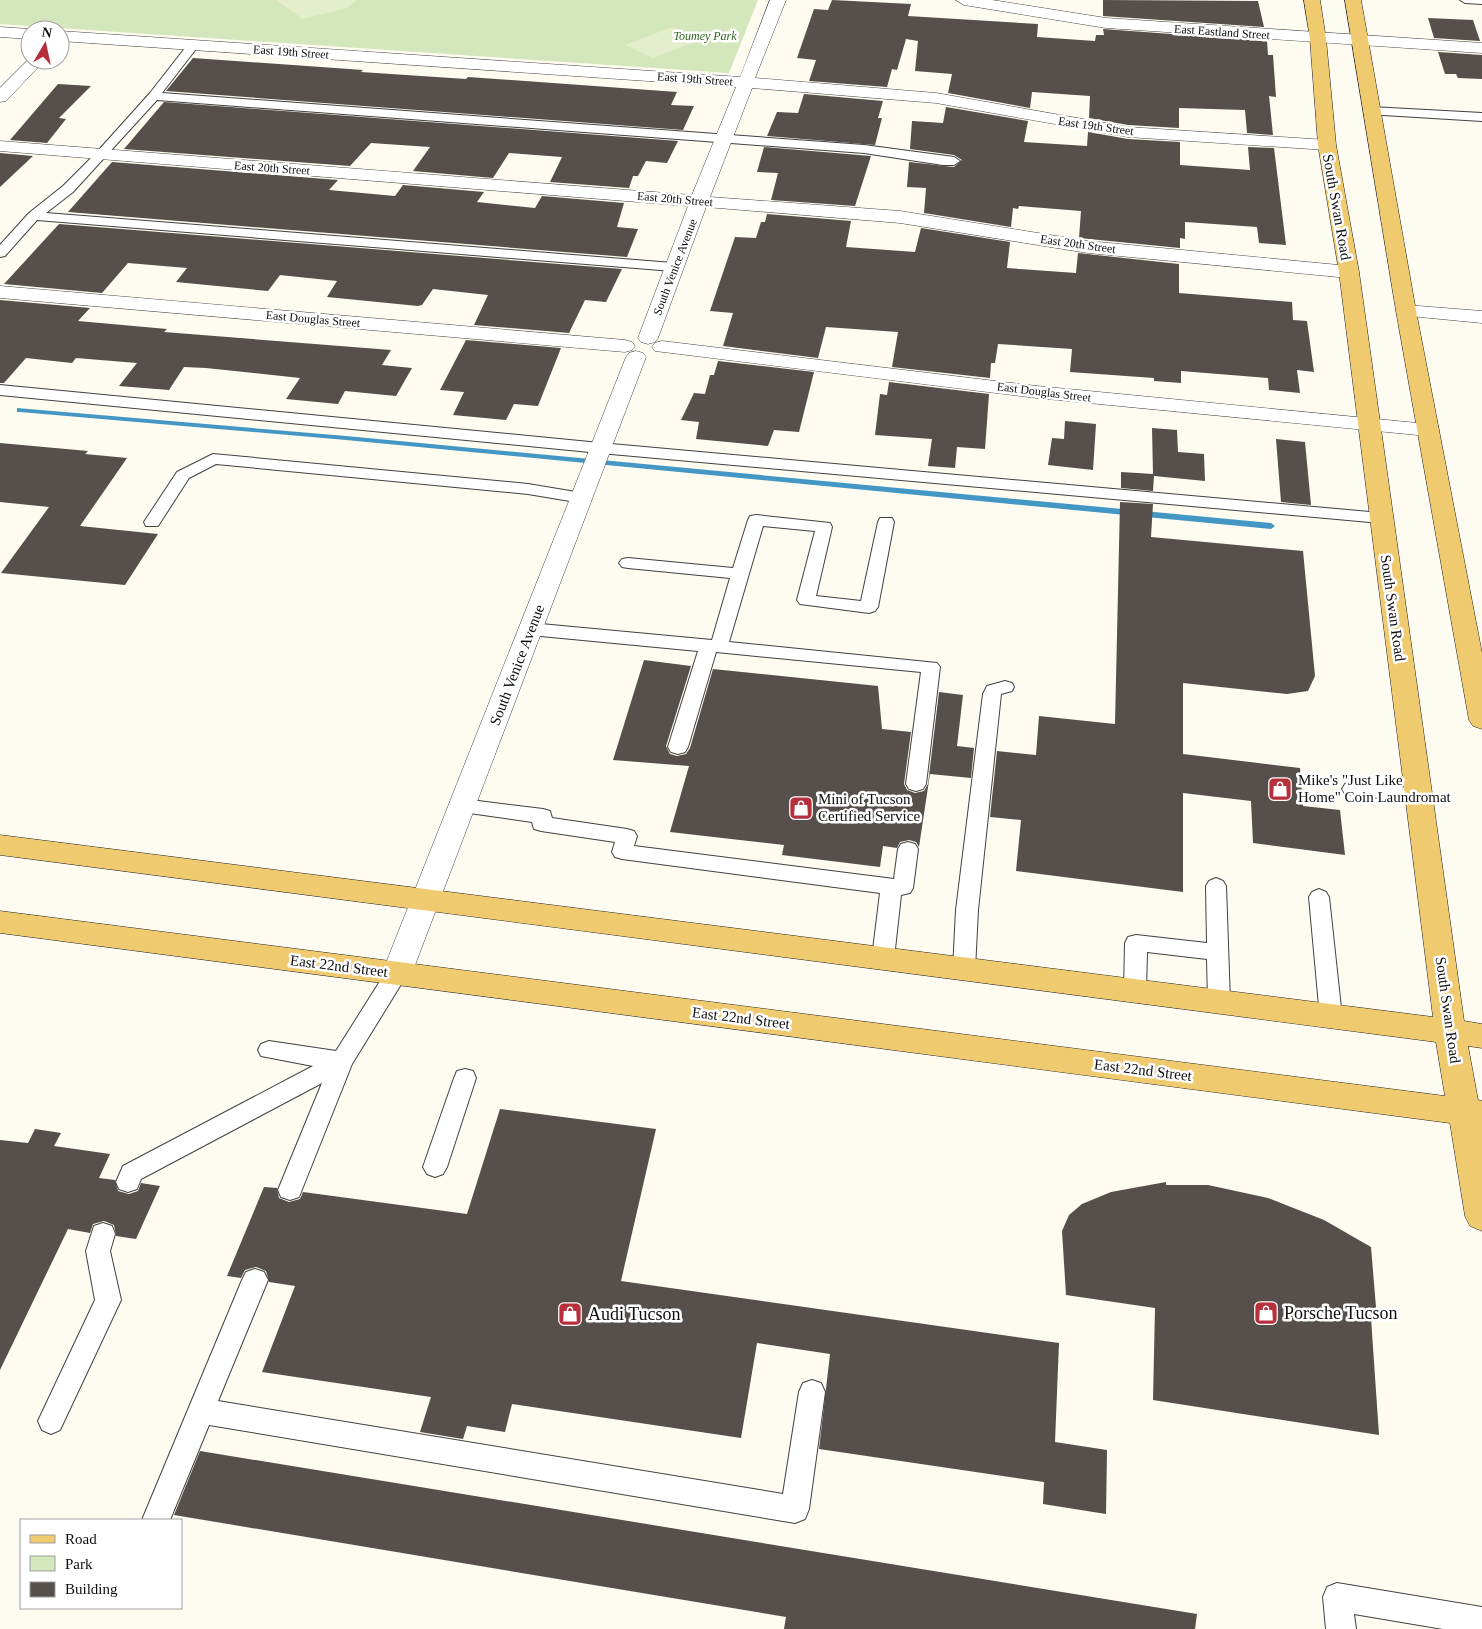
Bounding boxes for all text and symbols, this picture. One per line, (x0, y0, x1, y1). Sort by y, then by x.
north arrow (20, 20, 70, 70)
street label: East Eastland Street (1174, 22, 1271, 42)
text: N (41, 24, 53, 41)
park label: Toumey Park (673, 29, 737, 43)
street label: East 19th Street (253, 42, 330, 62)
street label: East 19th Street (657, 69, 734, 89)
street label: East 19th Street (1057, 114, 1135, 138)
street label: South Swan Road (1320, 153, 1354, 262)
street label: East 20th Street (234, 158, 311, 178)
street label: East 20th Street (637, 189, 714, 209)
street label: South Venice Avenue (650, 217, 700, 317)
street label: East 20th Street (1039, 232, 1117, 256)
street label: East Douglas Street (265, 308, 361, 330)
street label: East Douglas Street (996, 379, 1092, 405)
street label: South Swan Road (1378, 554, 1408, 663)
street label: South Venice Avenue (487, 602, 547, 728)
place label: Mike's "Just Like Home" Coin Laundromat (1298, 772, 1452, 805)
shop icon: Mike's "Just Like Home" Coin Laundromat (1267, 776, 1293, 802)
place label: Mini of Tucson Certified Service (818, 791, 920, 824)
shop icon: Mini of Tucson Certified Service (788, 795, 814, 821)
street label: East 22nd Street (289, 952, 390, 980)
street label: South Swan Road (1433, 956, 1463, 1065)
street label: East 22nd Street (691, 1004, 792, 1032)
street label: East 22nd Street (1093, 1056, 1194, 1084)
shop icon: Porsche Tucson (1253, 1300, 1279, 1326)
shop icon: Audi Tucson (557, 1301, 583, 1327)
place label: Porsche Tucson (1284, 1303, 1398, 1323)
place label: Audi Tucson (588, 1304, 681, 1324)
legend (20, 1519, 182, 1609)
text: Road (65, 1531, 97, 1547)
text: Park (65, 1556, 93, 1572)
text: Building (65, 1581, 118, 1597)

